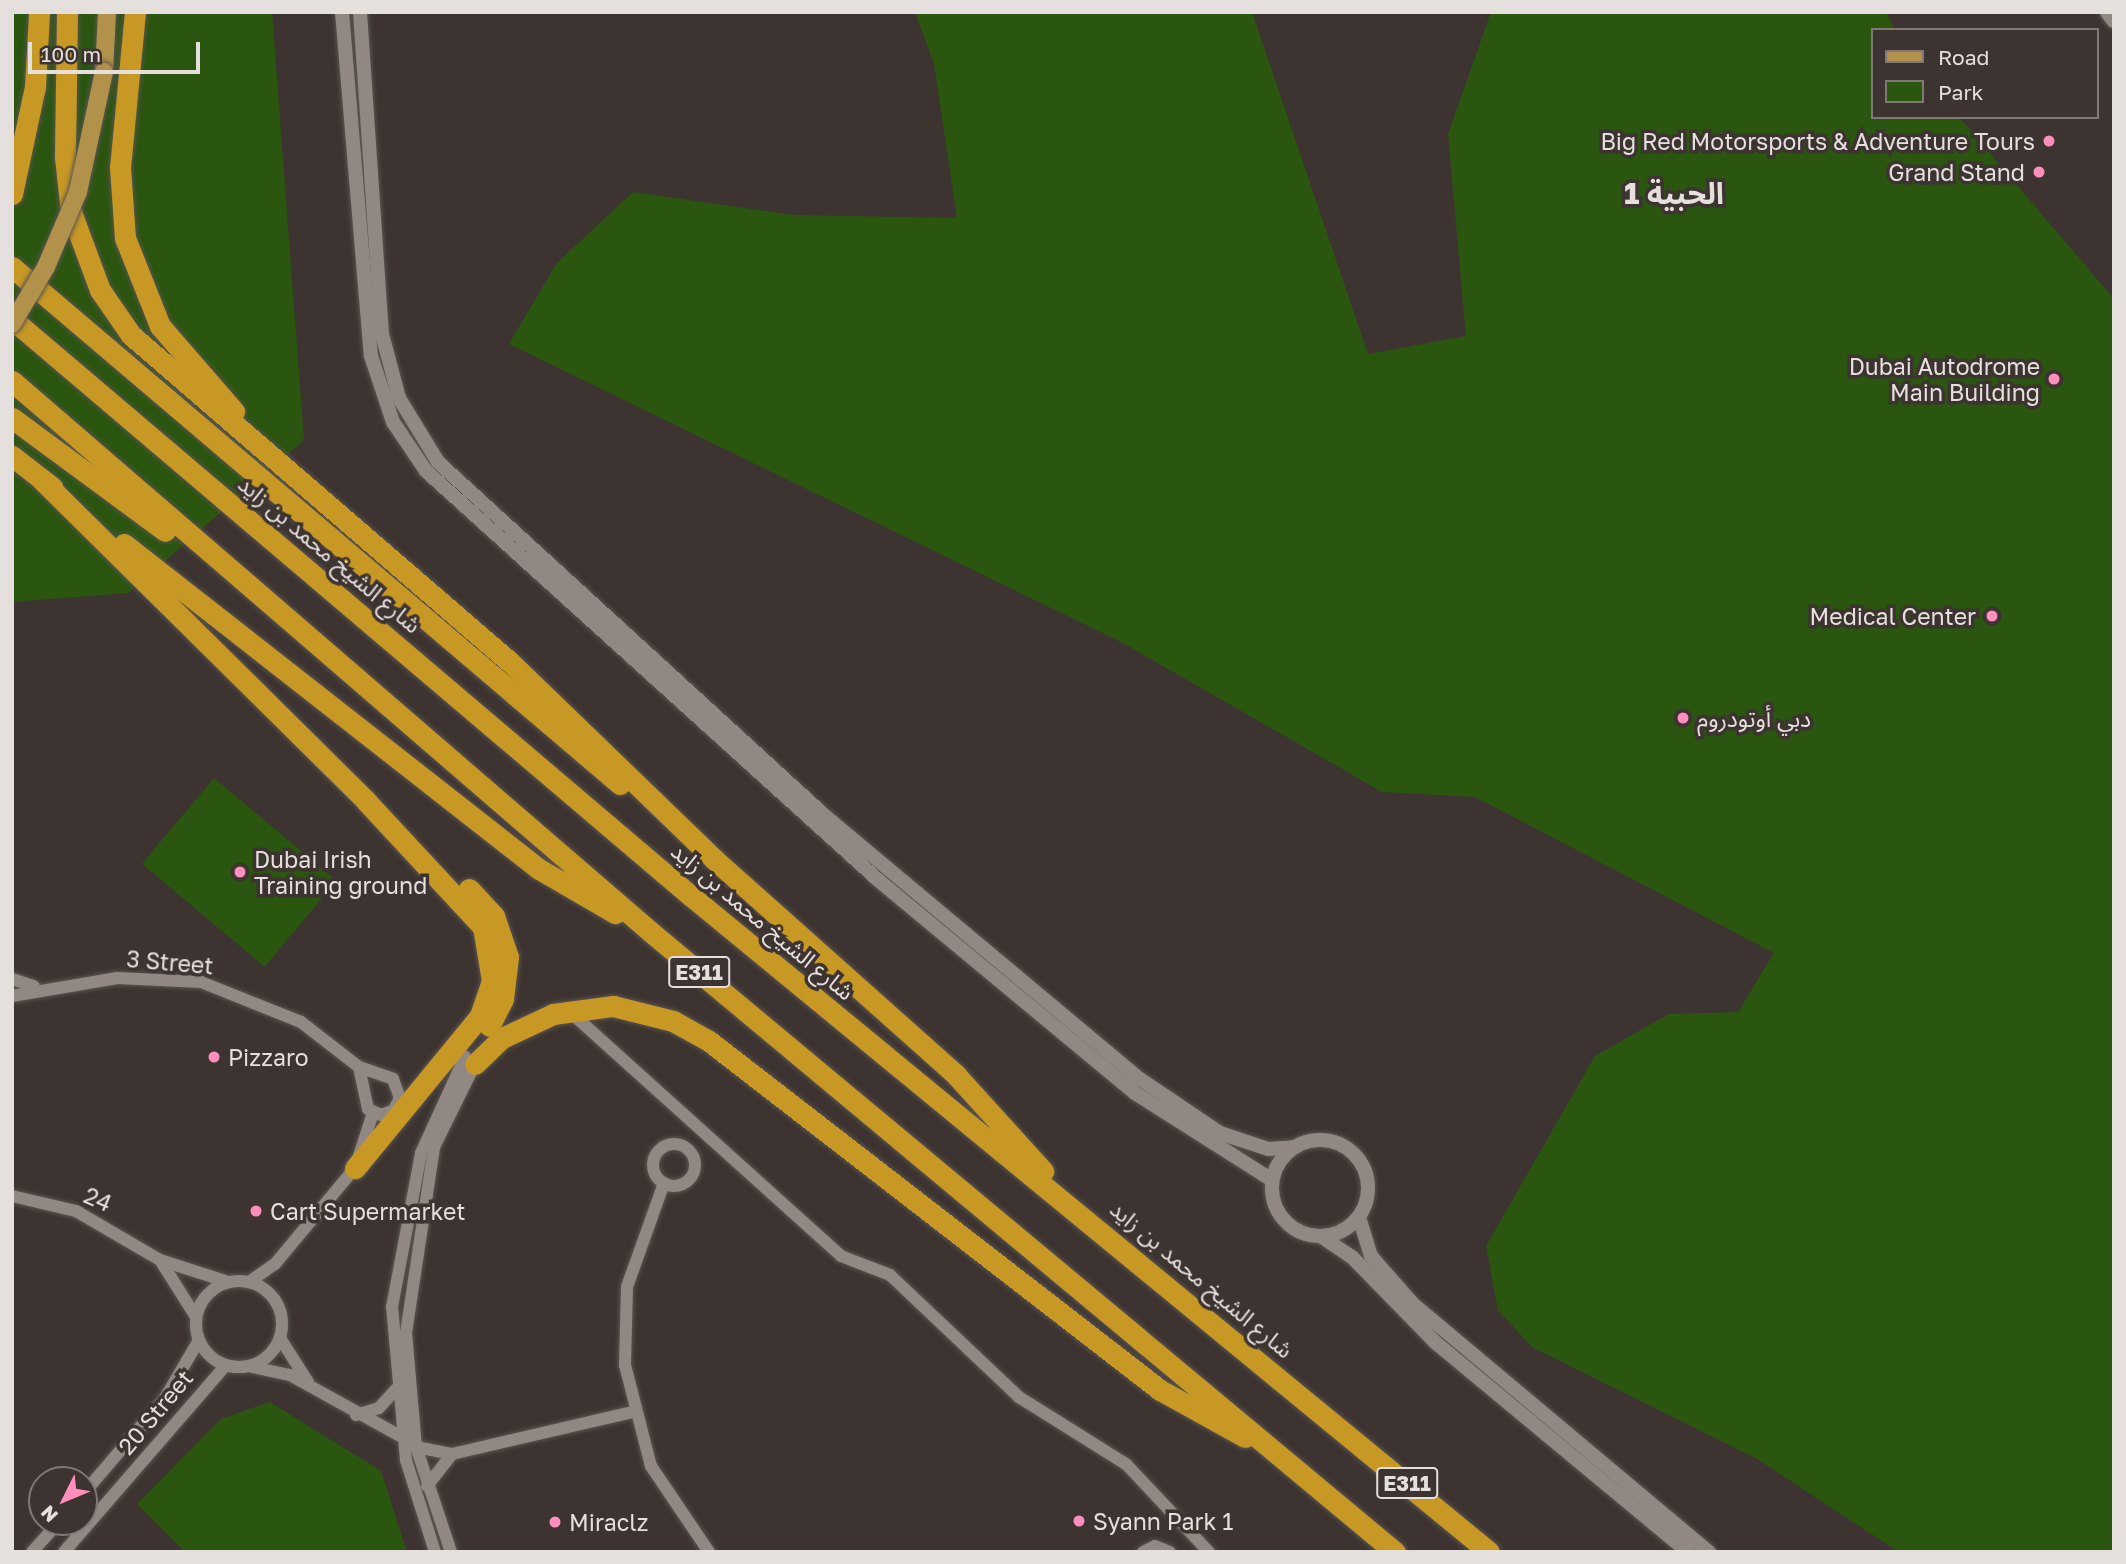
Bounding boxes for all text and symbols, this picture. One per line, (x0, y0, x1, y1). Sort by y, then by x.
scale bar (32, 28, 203, 72)
legend (1870, 28, 2098, 119)
text: 100 m (41, 41, 101, 67)
text: Road (1938, 44, 1989, 70)
text: Park (1938, 79, 1983, 105)
place label: Big Red Motorsports & Adventure Tours (1600, 127, 2035, 155)
marker: Big Red Motorsports & Adventure Tours (2041, 133, 2057, 149)
place label: Grand Stand (1888, 158, 2025, 186)
marker: Grand Stand (2031, 164, 2047, 180)
district label: الحبية 1 (1624, 175, 1724, 211)
place label: Dubai Autodrome Main Building (1849, 352, 2040, 406)
marker: Dubai Autodrome Main Building (2046, 371, 2062, 387)
street label: شارع الشيخ محمد بن زايد (233, 470, 427, 638)
place label: Medical Center (1810, 602, 1976, 630)
marker: Medical Center (1982, 606, 2002, 626)
place label: دبي أوتودروم (1697, 704, 1811, 732)
marker: دبي أوتودروم (1675, 710, 1691, 726)
street label: شارع الشيخ محمد بن زايد (666, 837, 860, 1005)
place label: Dubai Irish Training ground (254, 845, 427, 899)
marker: Dubai Irish Training ground (232, 864, 248, 880)
street label: 3 Street (125, 944, 215, 980)
road number: E311 (668, 954, 730, 990)
place label: Pizzaro (228, 1043, 308, 1071)
marker: Pizzaro (206, 1049, 222, 1065)
street label: 24 (80, 1181, 116, 1217)
street label: شارع الشيخ محمد بن زايد (1105, 1195, 1299, 1363)
place label: Cart Supermarket (270, 1197, 465, 1225)
marker: Cart Supermarket (248, 1203, 264, 1219)
street label: 20 Street (112, 1364, 198, 1460)
north arrow (28, 1466, 98, 1536)
road number: E311 (1376, 1466, 1438, 1500)
text: N (35, 1501, 62, 1527)
place label: Syann Park 1 (1093, 1507, 1233, 1535)
place label: Miraclz (569, 1508, 649, 1536)
marker: Syann Park 1 (1071, 1513, 1087, 1529)
marker: Miraclz (547, 1514, 563, 1530)

